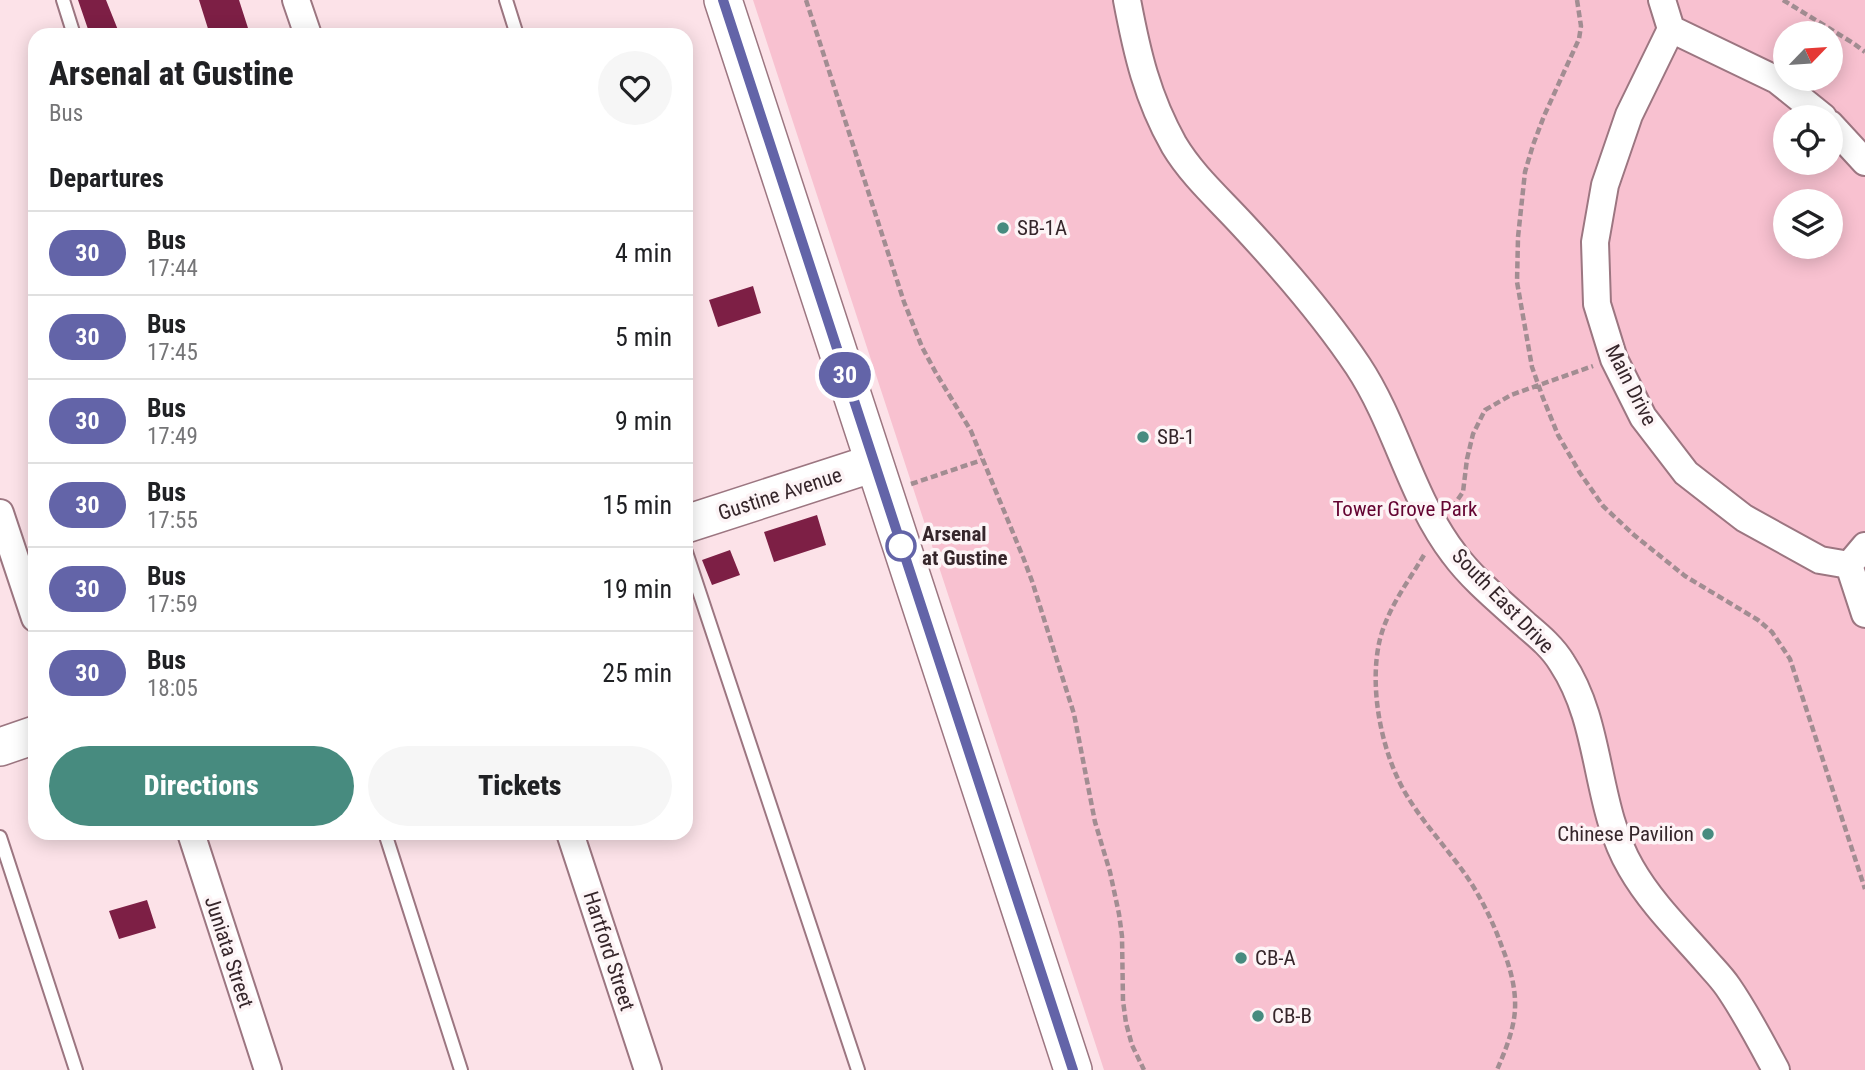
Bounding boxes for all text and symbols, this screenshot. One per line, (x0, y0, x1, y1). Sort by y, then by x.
north arrow (1773, 21, 1843, 91)
map controls (1773, 21, 1843, 259)
button: heart (598, 51, 672, 125)
text: Arsenal at Gustine (49, 54, 294, 93)
text: Bus (49, 100, 83, 127)
button: locate (1773, 105, 1843, 175)
text: Departures (49, 163, 164, 193)
button: layers (1773, 189, 1843, 259)
place label: SB-1A (1017, 216, 1067, 240)
marker: SB-1A (995, 220, 1011, 236)
text: Bus (147, 225, 186, 255)
text: 4 min (615, 238, 672, 268)
text: 30 (75, 239, 100, 267)
text: 17:44 (147, 255, 198, 282)
text: Bus (147, 309, 186, 339)
text: 5 min (615, 322, 672, 352)
text: 30 (75, 323, 100, 351)
text: 17:45 (147, 339, 198, 366)
street label: Main Drive (1600, 341, 1662, 430)
line badge: 30 (814, 352, 876, 398)
text: 30 (833, 361, 857, 389)
text: Bus (147, 393, 186, 423)
text: 9 min (615, 406, 672, 436)
text: 30 (75, 407, 100, 435)
text: 17:49 (147, 423, 198, 450)
place label: SB-1 (1157, 425, 1195, 449)
marker: SB-1 (1135, 429, 1151, 445)
street label: Gustine Avenue (715, 463, 845, 525)
text: Bus (147, 477, 186, 507)
text: 15 min (602, 490, 672, 520)
text: 30 (75, 491, 100, 519)
park label: Tower Grove Park (1332, 497, 1478, 521)
text: 17:55 (147, 507, 198, 534)
place label: Arsenal at Gustine (922, 522, 1007, 570)
marker: Arsenal at Gustine (886, 531, 916, 561)
street label: South East Drive (1447, 544, 1559, 658)
text: Bus (147, 561, 186, 591)
text: 19 min (602, 574, 672, 604)
text: 30 (75, 575, 100, 603)
text: 17:59 (147, 591, 198, 618)
text: Bus (147, 645, 186, 675)
text: 25 min (602, 658, 672, 688)
text: 30 (75, 659, 100, 687)
text: 18:05 (147, 675, 198, 702)
button: Directions (49, 746, 354, 826)
button: Tickets (368, 746, 672, 826)
place label: Chinese Pavilion (1557, 822, 1694, 846)
marker: Chinese Pavilion (1700, 826, 1716, 842)
street label: Hartford Street (578, 888, 640, 1014)
street label: Juniata Street (200, 893, 258, 1011)
place label: CB-A (1255, 946, 1296, 970)
marker: CB-A (1233, 950, 1249, 966)
place label: CB-B (1272, 1004, 1312, 1028)
marker: CB-B (1250, 1008, 1266, 1024)

